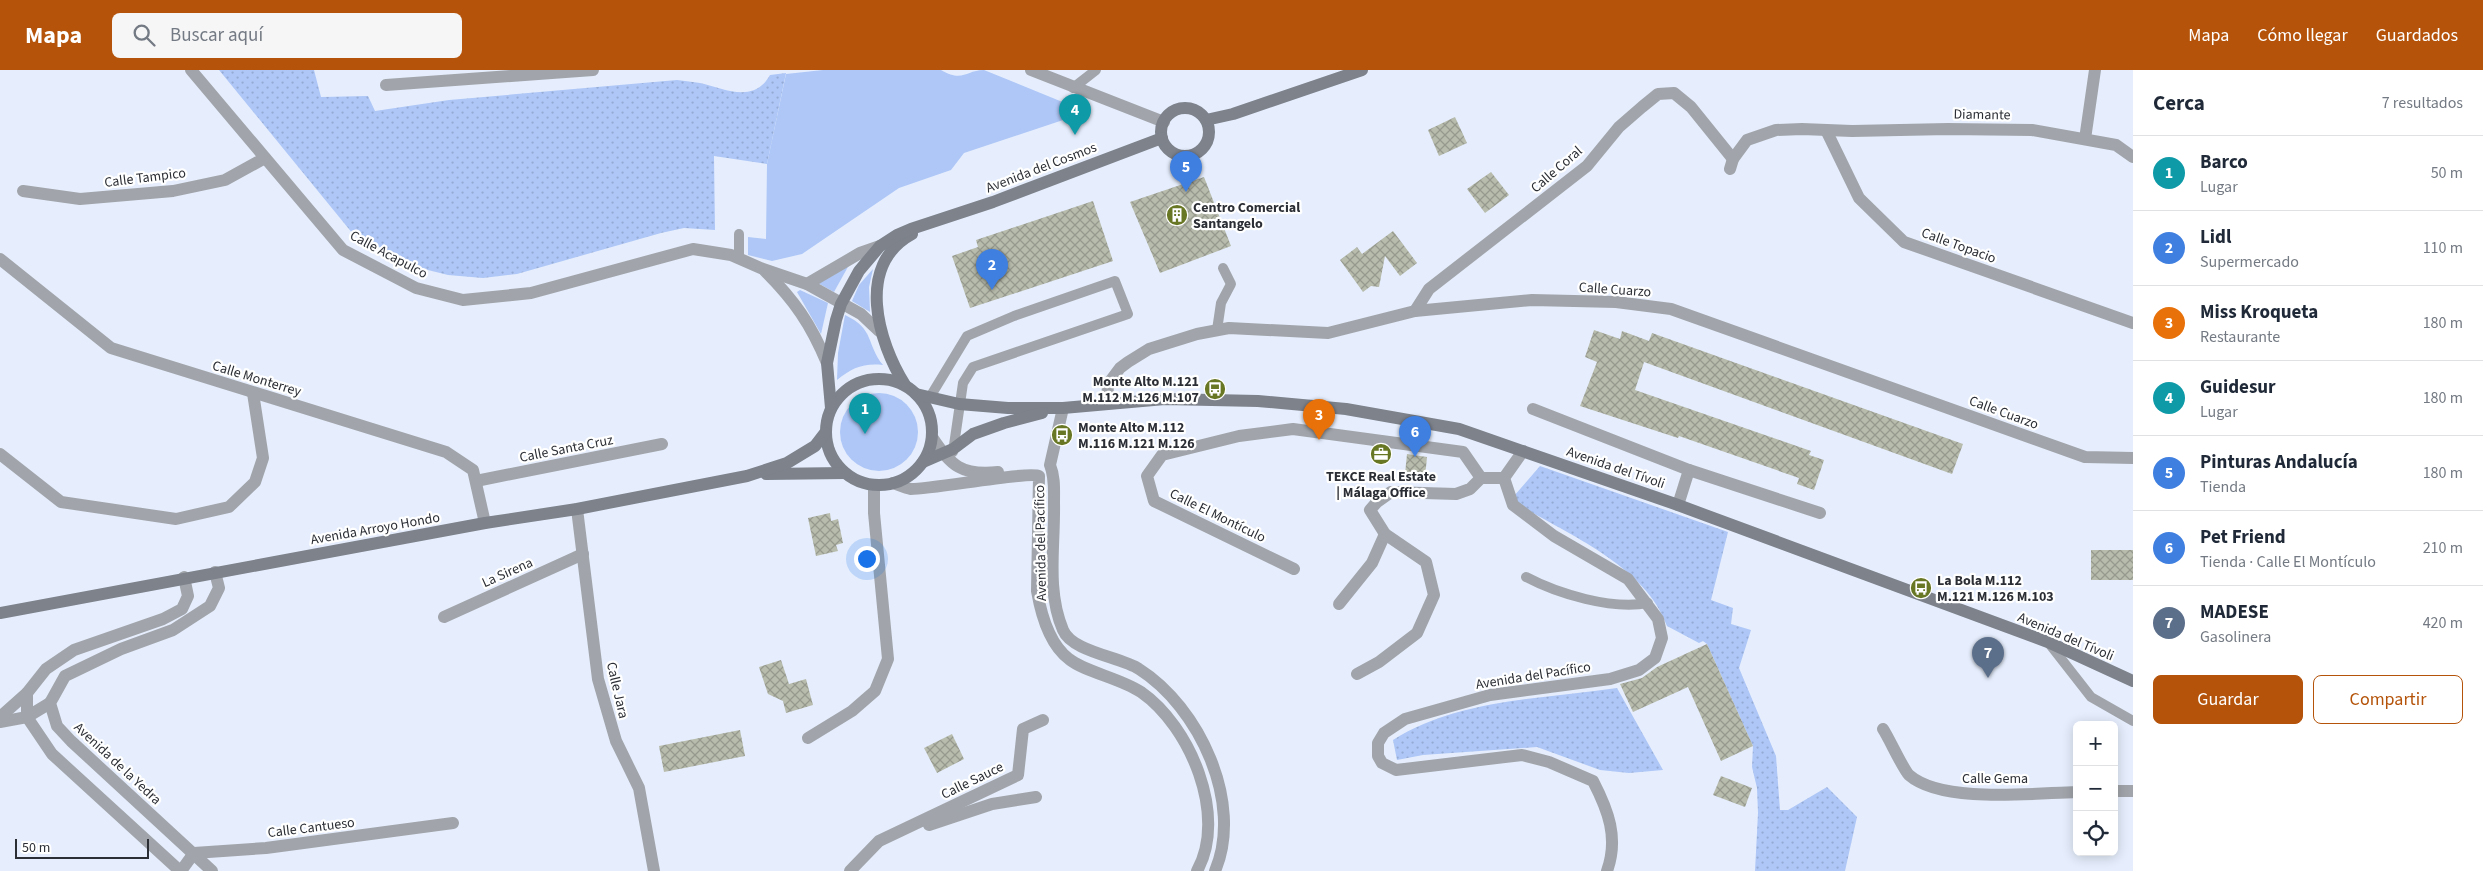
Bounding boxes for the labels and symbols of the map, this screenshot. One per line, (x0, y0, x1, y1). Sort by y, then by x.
pin: 4 (1059, 94, 1091, 135)
street label: Diamante (1953, 105, 2011, 125)
street label: Avenida del Cosmos (983, 138, 1100, 198)
street label: Calle Coral (1526, 141, 1587, 198)
pin: 5 (1170, 151, 1202, 192)
street label: Calle Tampico (103, 163, 187, 193)
place label: Centro Comercial Santangelo (1193, 198, 1300, 234)
building icon: Centro Comercial Santangelo (1165, 203, 1189, 227)
street label: Calle Topacio (1919, 223, 1999, 269)
street label: Calle Acapulco (346, 226, 431, 284)
pin: 2 (976, 249, 1008, 290)
street label: Calle Cuarzo (1578, 277, 1652, 303)
street label: Calle Monterrey (210, 356, 304, 402)
place label: Monte Alto M.121 M.112 M.126 M.107 (1082, 372, 1199, 408)
bus stop icon: Monte Alto M.121 M.112 M.126 M.107 (1203, 377, 1227, 401)
street label: Calle Cuarzo (1966, 391, 2041, 435)
pin: 1 (849, 393, 881, 434)
pin: 3 (1303, 399, 1335, 440)
pin: 6 (1399, 416, 1431, 457)
place label: Monte Alto M.112 M.116 M.121 M.126 (1078, 418, 1195, 454)
bus stop icon: Monte Alto M.112 M.116 M.121 M.126 (1050, 423, 1074, 447)
street label: Calle Santa Cruz (518, 430, 615, 468)
office icon: TEKCE Real Estate | Málaga Office (1369, 442, 1393, 466)
street label: Avenida del Tívoli (1564, 442, 1668, 494)
place label: TEKCE Real Estate | Málaga Office (1326, 467, 1436, 503)
street label: Calle El Montículo (1166, 484, 1269, 548)
street label: Avenida del Pacífico (1030, 485, 1052, 601)
street label: Avenida Arroyo Hondo (309, 508, 441, 550)
your location (854, 546, 880, 572)
street label: La Sirena (479, 553, 536, 593)
place label: La Bola M.112 M.121 M.126 M.103 (1937, 571, 2054, 607)
bus stop icon: La Bola M.112 M.121 M.126 M.103 (1909, 576, 1933, 600)
street label: Avenida del Tívoli (2014, 608, 2117, 666)
pin: 7 (1972, 637, 2004, 678)
street label: Avenida del Pacífico (1474, 657, 1592, 695)
street label: Calle Jara (601, 660, 633, 720)
street label: Avenida de la Yedra (69, 718, 165, 810)
street label: Calle Sauce (938, 757, 1007, 805)
street label: Calle Gema (1962, 769, 2028, 789)
street label: Calle Cantueso (267, 813, 356, 843)
scale bar (15, 836, 149, 859)

